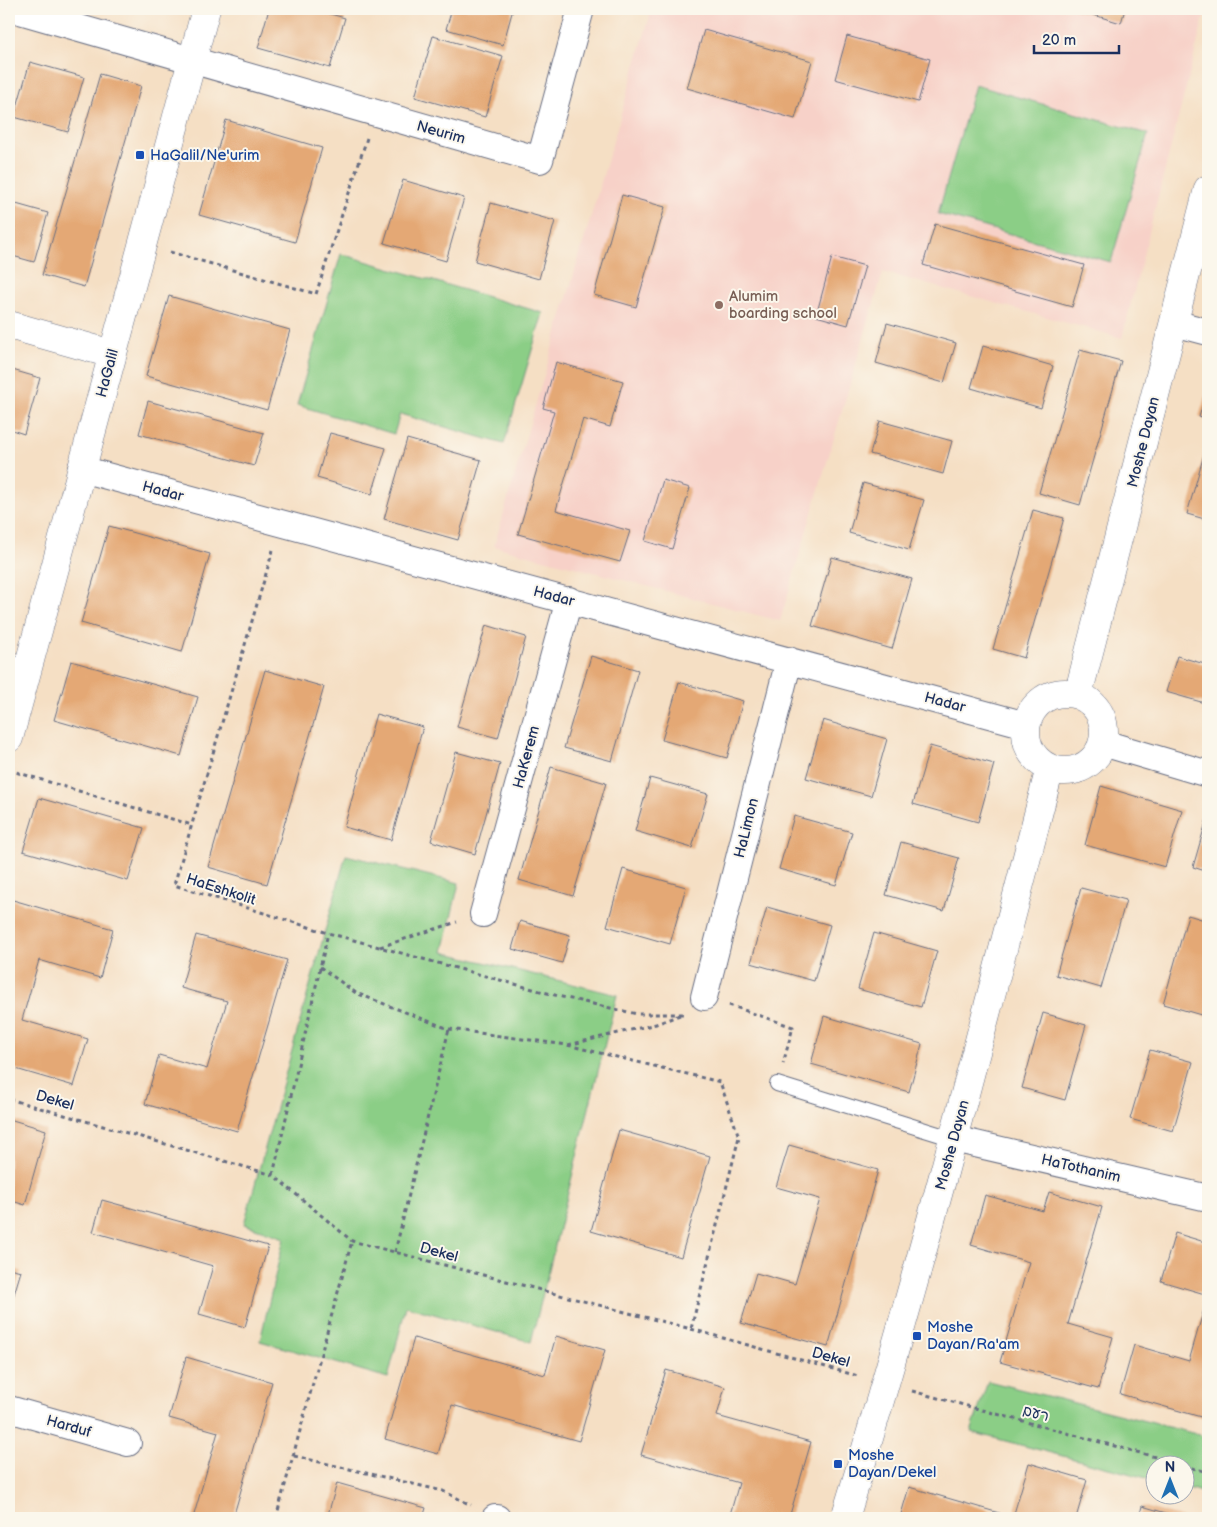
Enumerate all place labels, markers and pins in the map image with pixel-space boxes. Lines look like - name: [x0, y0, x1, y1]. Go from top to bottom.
- place label: HaGalil/Ne'urim: [150, 146, 259, 165]
- marker: HaGalil/Ne'urim: [134, 149, 146, 161]
- place label: Alumim boarding school: [729, 287, 837, 323]
- marker: Alumim boarding school: [713, 299, 725, 311]
- place label: Moshe Dayan/Ra'am: [927, 1318, 1020, 1354]
- marker: Moshe Dayan/Ra'am: [911, 1330, 923, 1342]
- place label: Moshe Dayan/Dekel: [848, 1446, 936, 1482]
- marker: Moshe Dayan/Dekel: [832, 1458, 844, 1470]

